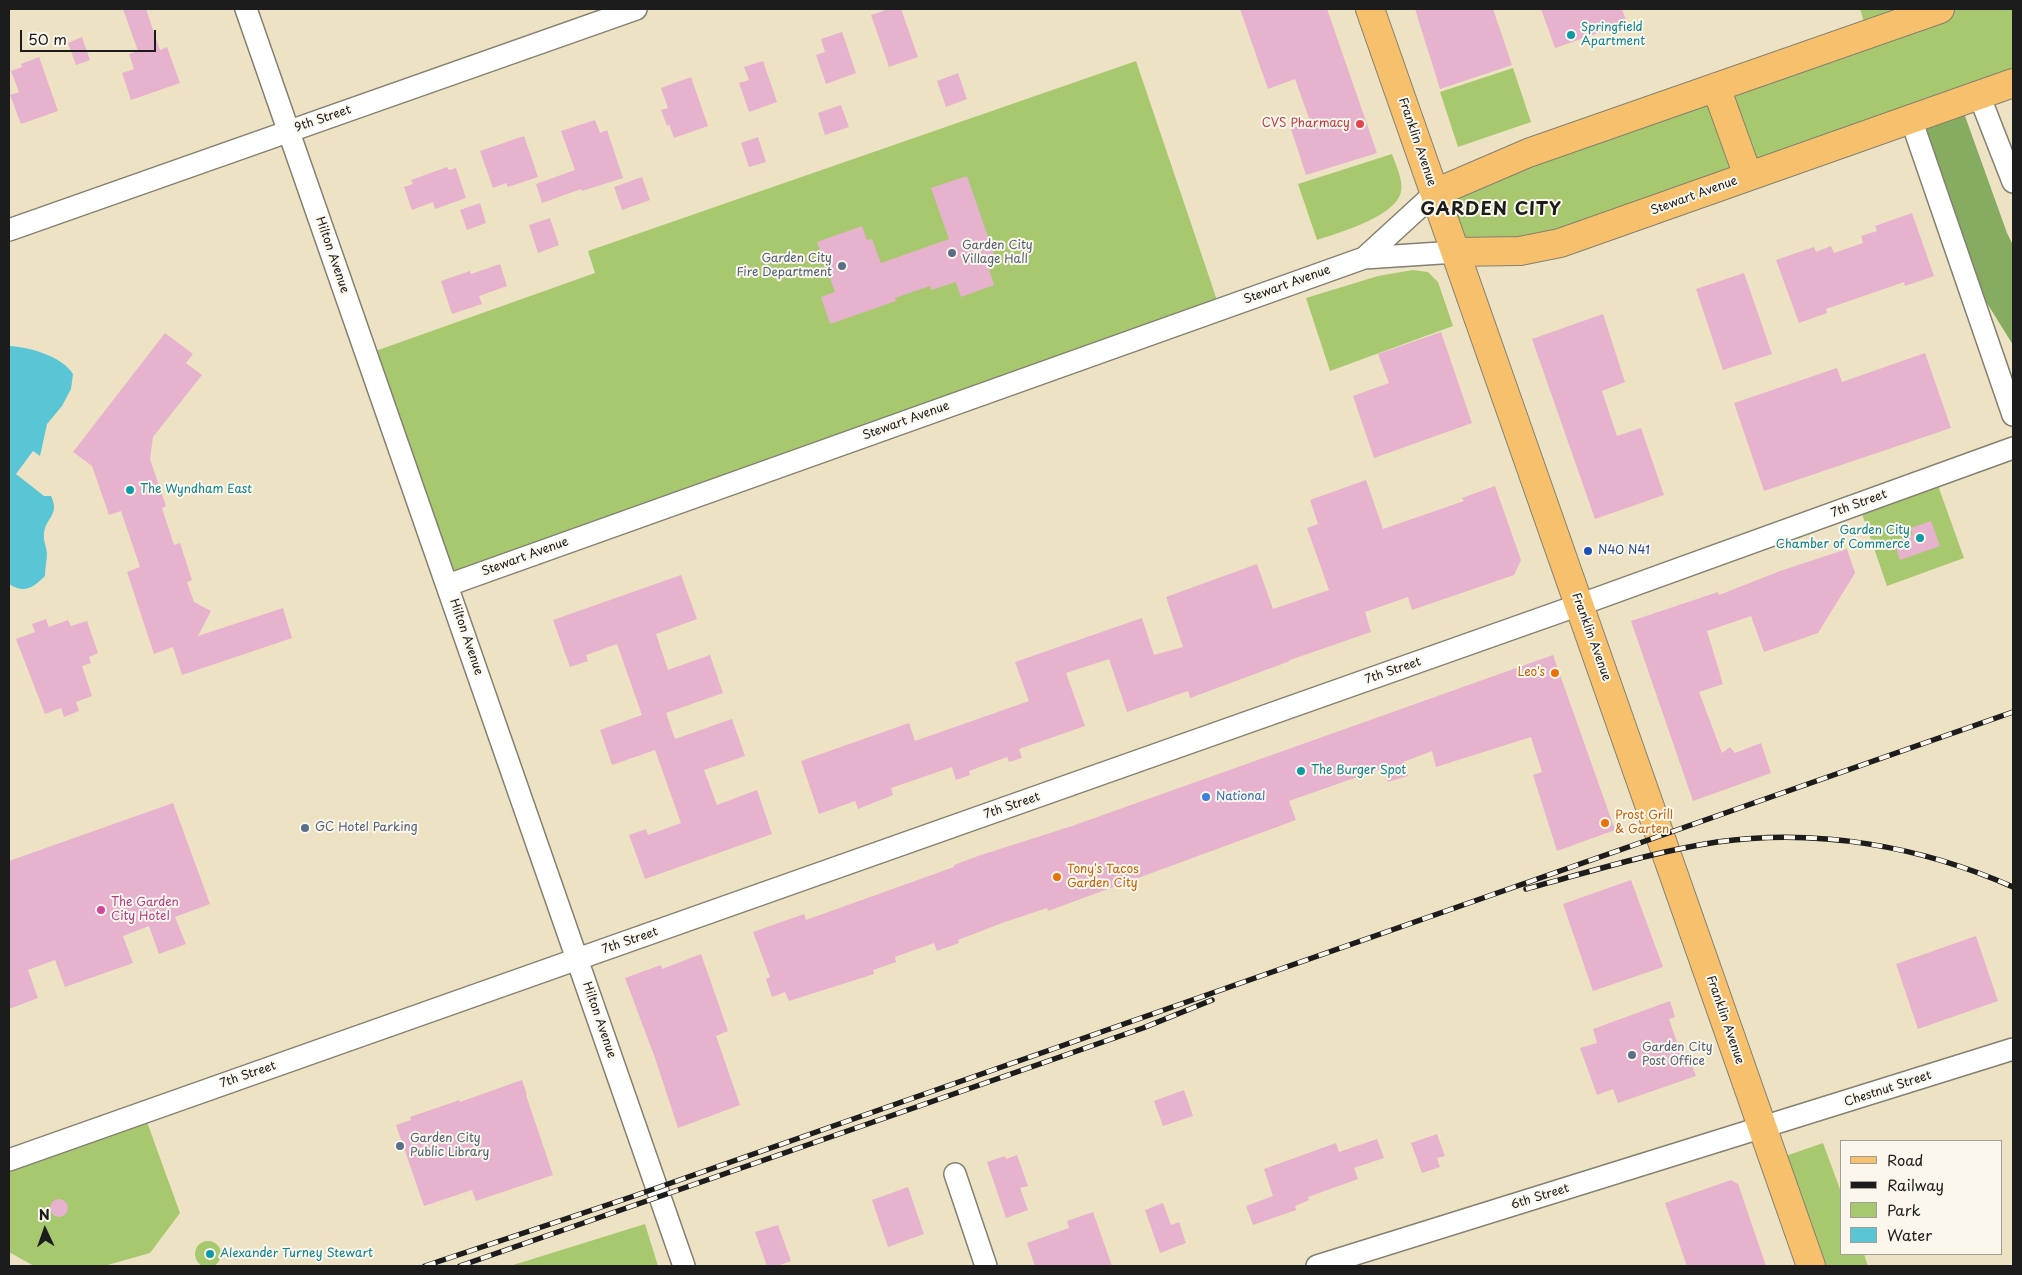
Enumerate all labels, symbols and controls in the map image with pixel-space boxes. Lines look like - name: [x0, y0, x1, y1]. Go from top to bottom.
- scale bar: [22, 20, 159, 52]
- place label: Springfield Apartment: [1581, 21, 1645, 49]
- text: 50 m: [28, 27, 67, 50]
- marker: Springfield Apartment: [1565, 29, 1577, 41]
- street label: Franklin Avenue: [1395, 96, 1439, 188]
- street label: 9th Street: [293, 103, 353, 135]
- place label: CVS Pharmacy: [1262, 117, 1350, 131]
- marker: CVS Pharmacy: [1354, 118, 1366, 130]
- street label: Stewart Avenue: [1649, 174, 1739, 218]
- district label: GARDEN CITY: [1420, 199, 1562, 221]
- street label: Hilton Avenue: [312, 215, 352, 295]
- place label: Garden City Village Hall: [962, 239, 1033, 267]
- marker: Garden City Village Hall: [946, 247, 958, 259]
- place label: Garden City Fire Department: [737, 252, 832, 280]
- marker: Garden City Fire Department: [836, 260, 848, 272]
- street label: Stewart Avenue: [1242, 263, 1332, 307]
- street label: Stewart Avenue: [861, 399, 951, 443]
- place label: The Wyndham East: [140, 483, 252, 497]
- marker: The Wyndham East: [124, 484, 136, 496]
- street label: 7th Street: [1829, 487, 1889, 521]
- place label: Garden City Chamber of Commerce: [1776, 524, 1910, 552]
- marker: Garden City Chamber of Commerce: [1914, 532, 1926, 544]
- street label: Stewart Avenue: [480, 535, 570, 579]
- place label: N40 N41: [1598, 544, 1650, 558]
- marker: N40 N41: [1582, 545, 1594, 557]
- street label: Franklin Avenue: [1568, 591, 1614, 683]
- street label: Hilton Avenue: [446, 597, 486, 677]
- street label: 7th Street: [1363, 655, 1423, 687]
- place label: Leo's: [1518, 666, 1545, 680]
- marker: Leo's: [1549, 667, 1561, 679]
- place label: The Burger Spot: [1311, 764, 1406, 778]
- marker: The Burger Spot: [1295, 765, 1307, 777]
- street label: 7th Street: [982, 790, 1042, 822]
- place label: National: [1216, 790, 1265, 804]
- marker: National: [1200, 791, 1212, 803]
- place label: Prost Grill & Garten: [1615, 809, 1673, 837]
- marker: Prost Grill & Garten: [1599, 817, 1611, 829]
- place label: GC Hotel Parking: [315, 821, 418, 835]
- marker: GC Hotel Parking: [299, 822, 311, 834]
- place label: Tony's Tacos Garden City: [1067, 863, 1139, 891]
- marker: Tony's Tacos Garden City: [1051, 871, 1063, 883]
- place label: The Garden City Hotel: [111, 896, 179, 924]
- marker: The Garden City Hotel: [95, 904, 107, 916]
- street label: 7th Street: [600, 925, 660, 957]
- street label: Franklin Avenue: [1703, 974, 1747, 1066]
- street label: Hilton Avenue: [579, 980, 619, 1060]
- place label: Garden City Post Office: [1642, 1041, 1713, 1069]
- marker: Garden City Post Office: [1626, 1049, 1638, 1061]
- street label: 7th Street: [218, 1059, 278, 1091]
- street label: Chestnut Street: [1843, 1068, 1933, 1110]
- place label: Garden City Public Library: [410, 1132, 489, 1160]
- marker: Garden City Public Library: [394, 1140, 406, 1152]
- legend: [1840, 1140, 2002, 1255]
- text: Road: [1887, 1148, 1923, 1171]
- text: Railway: [1887, 1173, 1944, 1196]
- street label: 6th Street: [1509, 1181, 1571, 1213]
- text: Park: [1887, 1198, 1921, 1221]
- text: N: [38, 1204, 50, 1225]
- north arrow: [20, 1205, 70, 1255]
- text: Water: [1887, 1223, 1932, 1246]
- place label: Alexander Turney Stewart: [220, 1247, 373, 1261]
- marker: Alexander Turney Stewart: [204, 1248, 216, 1260]

